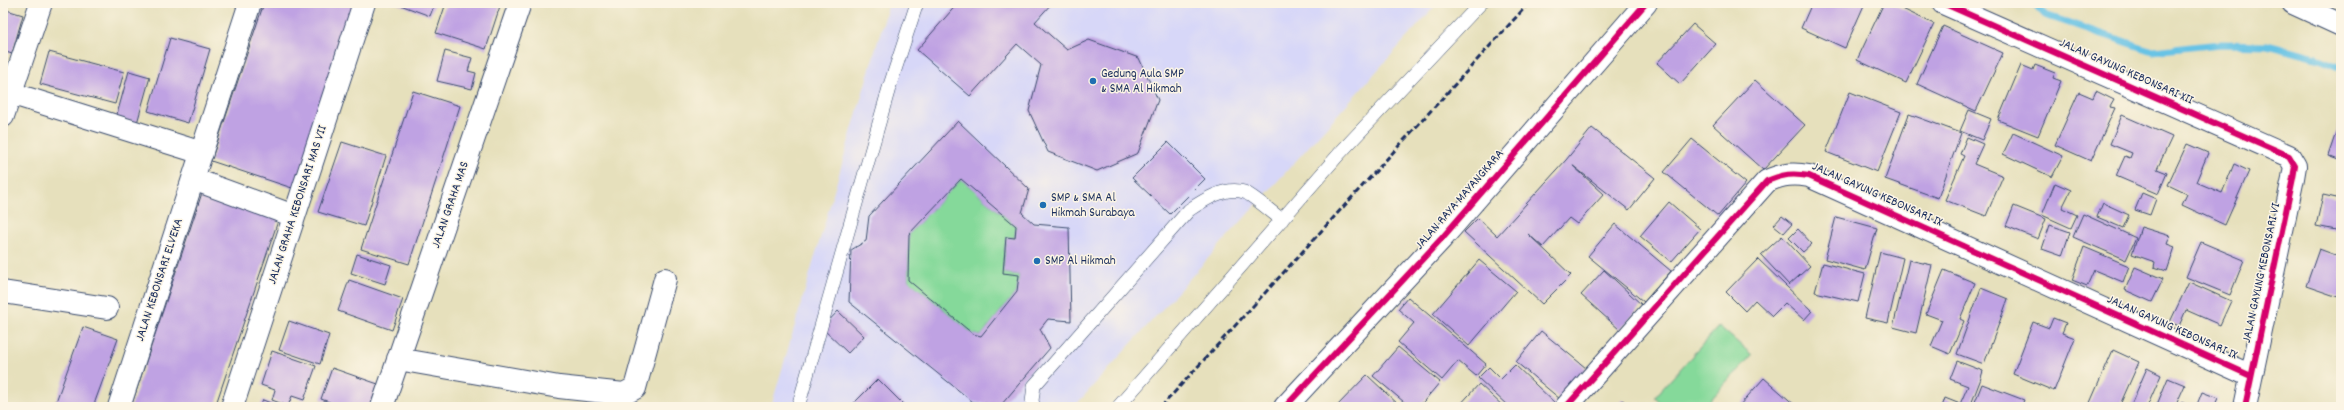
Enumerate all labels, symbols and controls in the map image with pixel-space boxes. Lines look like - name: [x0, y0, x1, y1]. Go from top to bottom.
- street label: JALAN GAYUNG KEBONSARI XII: [2056, 34, 2196, 110]
- place label: Gedung Aula SMP & SMA Al Hikmah: [1101, 65, 1184, 99]
- marker: Gedung Aula SMP & SMA Al Hikmah: [1088, 76, 1098, 86]
- street label: JALAN GRAHA KEBONSARI MAS VII: [263, 123, 333, 287]
- street label: JALAN RAYA MAYANGKARA: [1411, 145, 1509, 255]
- street label: JALAN GAYUNG KEBONSARI IX: [1809, 158, 1946, 233]
- street label: JALAN GRAHA MAS: [427, 159, 475, 251]
- place label: SMP & SMA Al Hikmah Surabaya: [1051, 189, 1136, 223]
- marker: SMP & SMA Al Hikmah Surabaya: [1038, 200, 1048, 210]
- street label: JALAN GAYUNG KEBONSARI VI: [2238, 201, 2286, 345]
- street label: JALAN KEBONSARI ELVEKA: [131, 216, 189, 344]
- place label: SMP Al Hikmah: [1045, 252, 1116, 271]
- marker: SMP Al Hikmah: [1032, 256, 1042, 266]
- street label: JALAN GAYUNG KEBONSARI IX: [2104, 291, 2241, 366]

